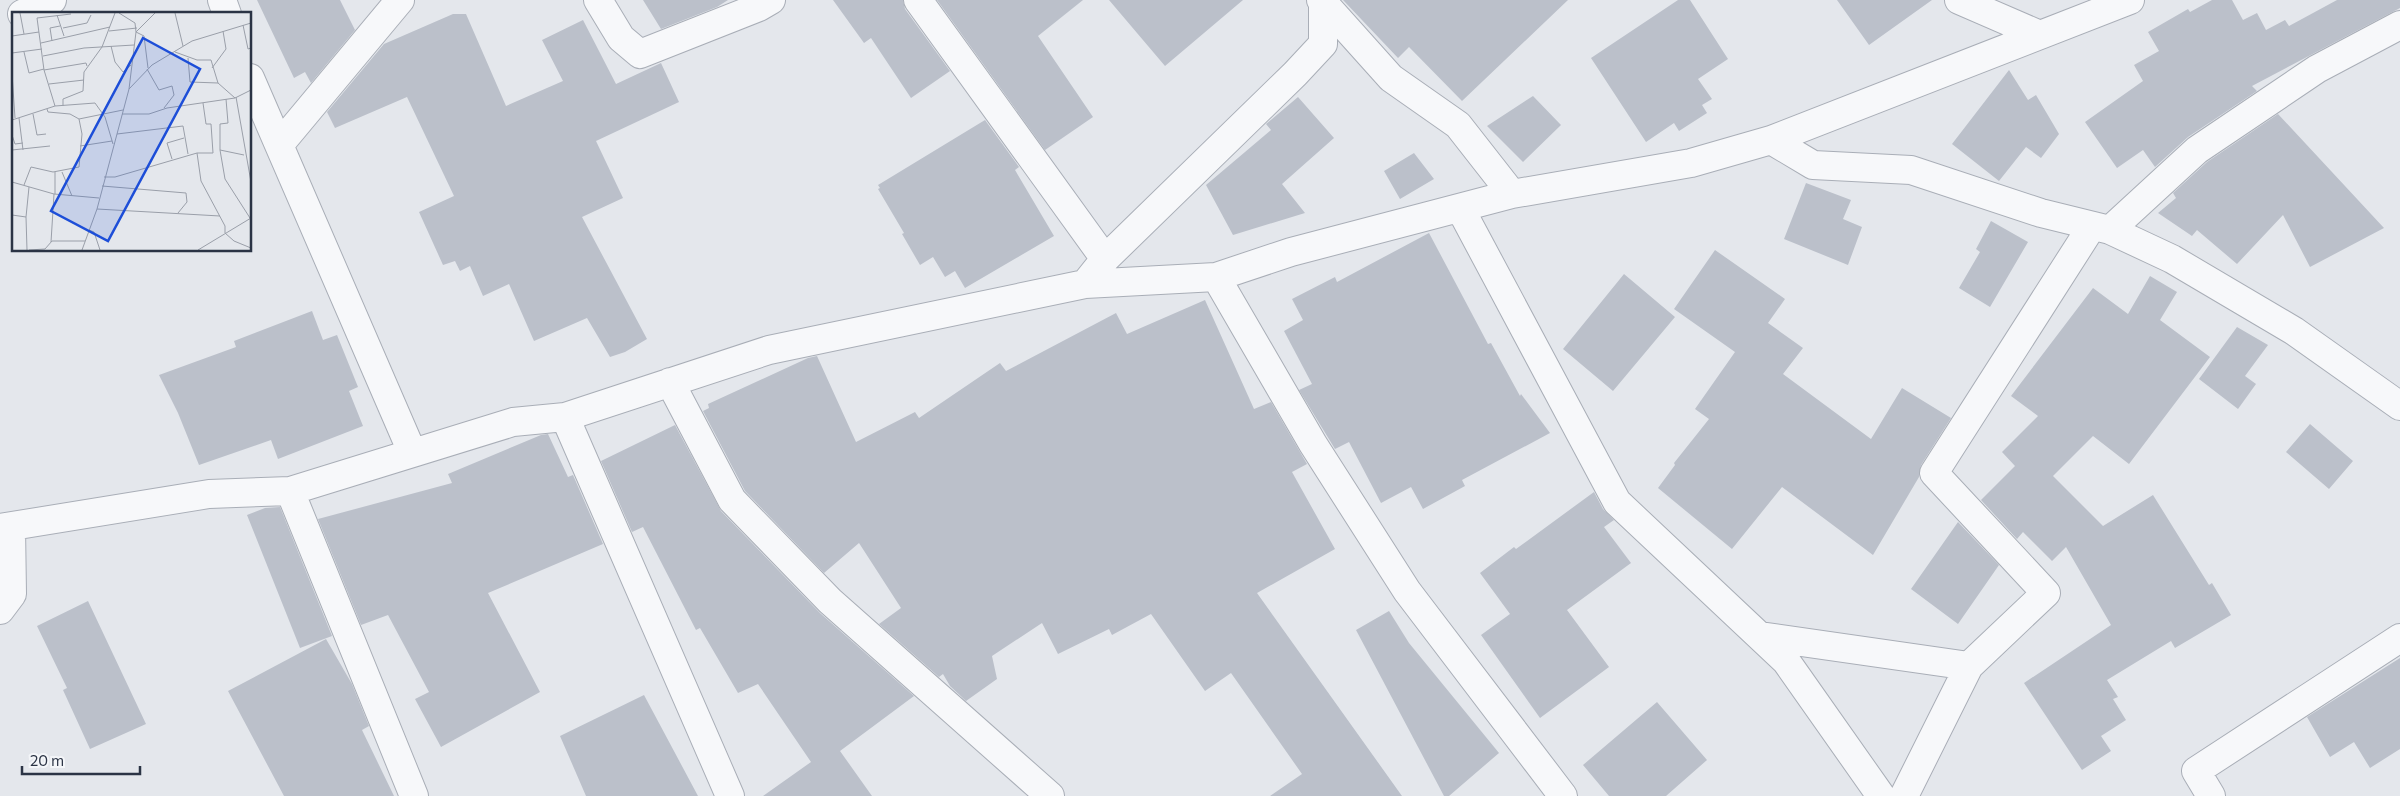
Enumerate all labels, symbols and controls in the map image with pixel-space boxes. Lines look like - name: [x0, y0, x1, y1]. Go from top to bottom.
- inset map: [12, 12, 251, 251]
- scale bar: [22, 744, 140, 776]
- text: 20 m: [30, 751, 64, 769]

